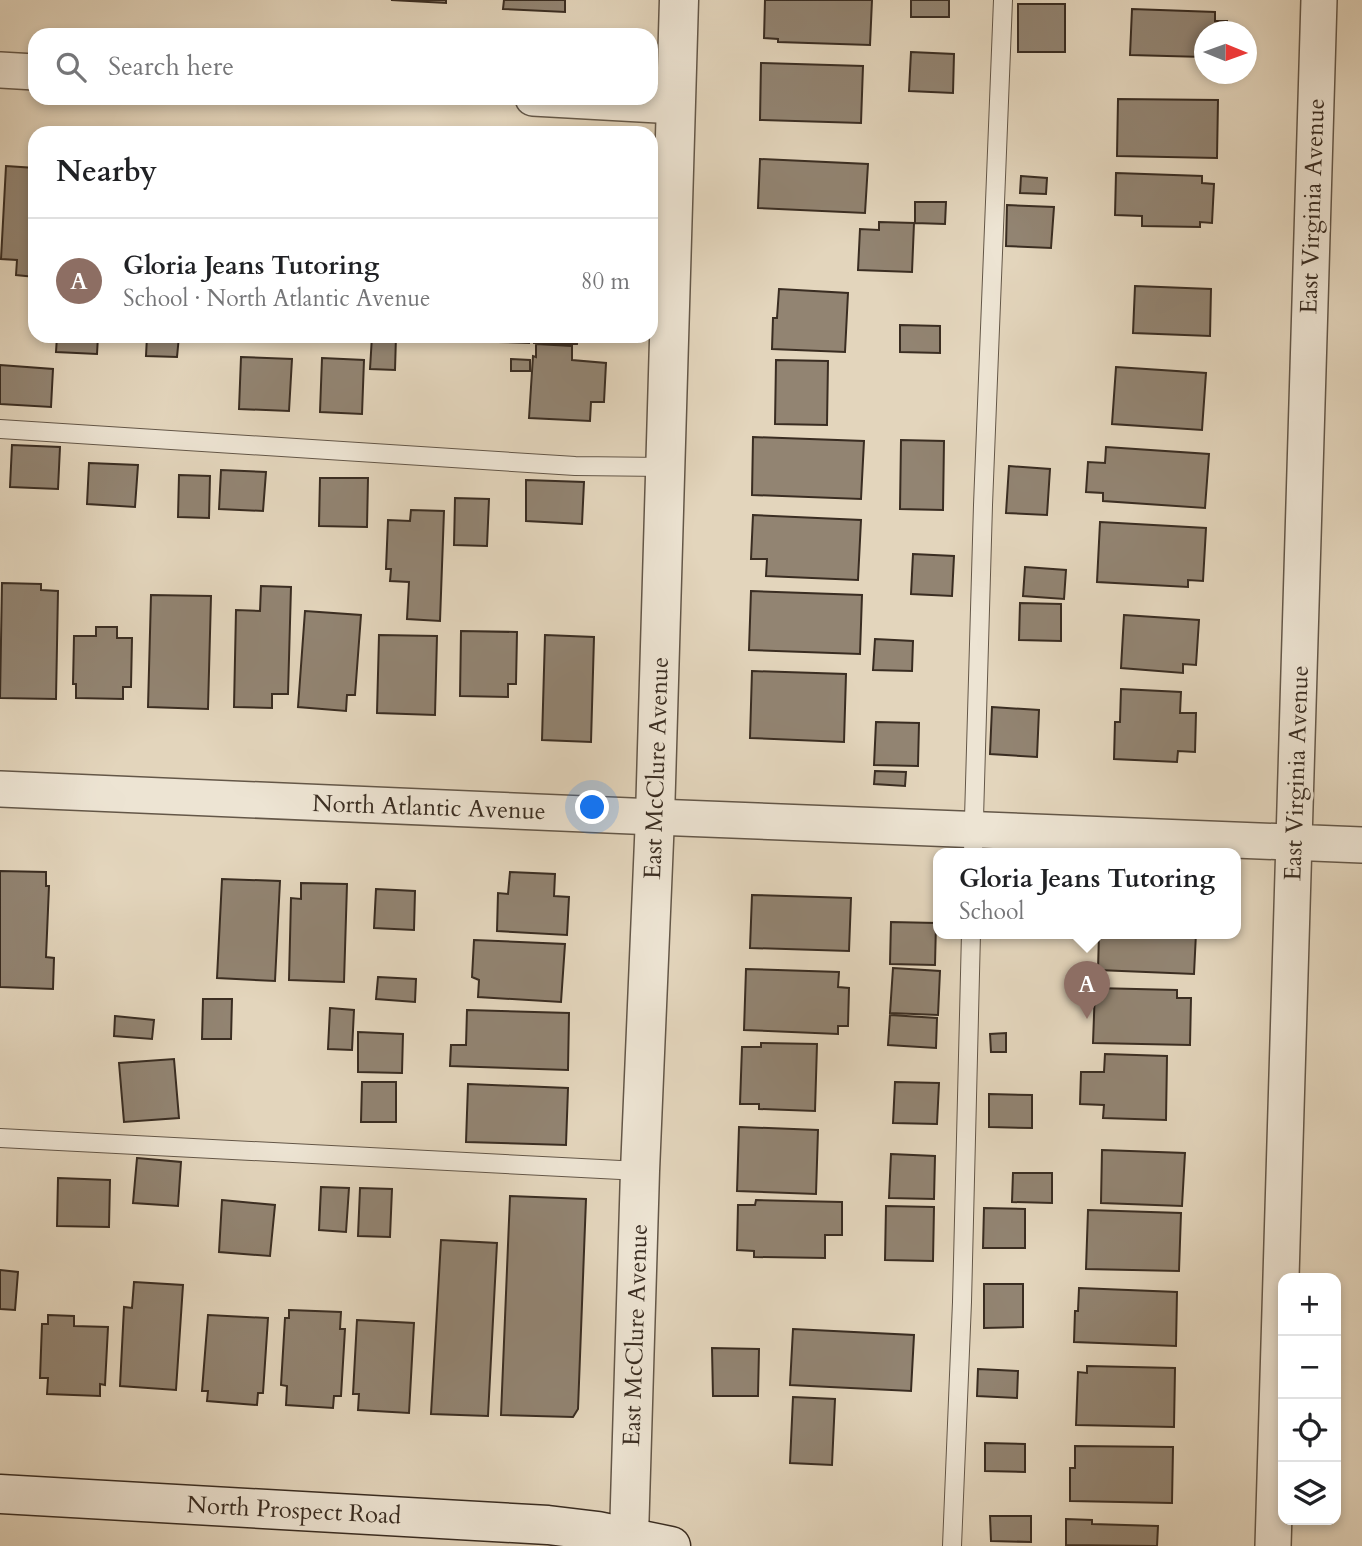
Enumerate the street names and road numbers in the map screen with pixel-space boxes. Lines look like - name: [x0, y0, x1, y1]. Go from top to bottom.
- street label: East Virginia Avenue: [1292, 98, 1333, 314]
- street label: East McClure Avenue: [636, 656, 677, 880]
- street label: East Virginia Avenue: [1276, 665, 1317, 881]
- street label: North Atlantic Avenue: [312, 787, 546, 828]
- street label: East McClure Avenue: [615, 1223, 656, 1447]
- street label: North Prospect Road: [186, 1488, 402, 1533]

